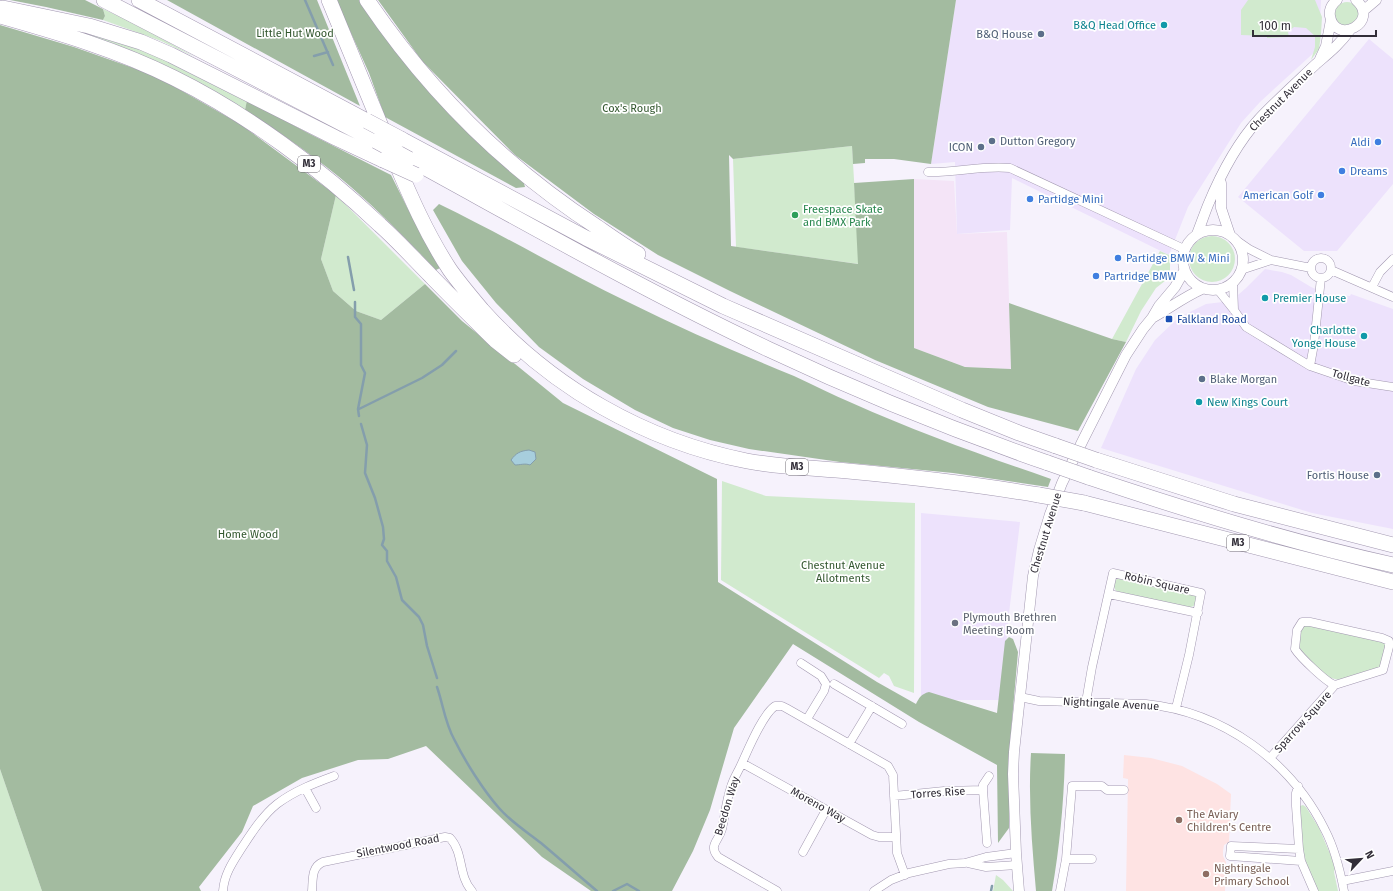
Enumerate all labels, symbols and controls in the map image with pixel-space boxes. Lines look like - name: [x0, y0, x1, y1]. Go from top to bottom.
- scale bar: [1253, 12, 1376, 38]
- place label: B&Q Head Office: [1073, 19, 1156, 32]
- text: 100 m: [1259, 19, 1291, 33]
- marker: B&Q Head Office: [1159, 20, 1169, 30]
- park label: Little Hut Wood: [256, 27, 334, 40]
- place label: B&Q House: [976, 28, 1033, 41]
- marker: B&Q House: [1036, 29, 1046, 39]
- street label: Chestnut Avenue: [1247, 66, 1315, 134]
- park label: Cox's Rough: [602, 102, 662, 115]
- place label: Dutton Gregory: [1000, 135, 1076, 148]
- marker: Dutton Gregory: [987, 136, 997, 146]
- place label: Aldi: [1351, 136, 1370, 149]
- marker: Aldi: [1373, 137, 1383, 147]
- place label: ICON: [949, 141, 973, 154]
- marker: ICON: [976, 142, 986, 152]
- road number: M3: [298, 156, 320, 172]
- place label: Dreams: [1350, 165, 1387, 178]
- marker: Dreams: [1337, 166, 1347, 176]
- place label: American Golf: [1243, 189, 1314, 202]
- marker: American Golf: [1316, 190, 1326, 200]
- place label: Partidge Mini: [1038, 193, 1103, 206]
- marker: Partidge Mini: [1025, 194, 1035, 204]
- place label: Freespace Skate and BMX Park: [803, 203, 883, 229]
- marker: Freespace Skate and BMX Park: [790, 210, 800, 220]
- place label: Partidge BMW & Mini: [1126, 252, 1230, 265]
- marker: Partidge BMW & Mini: [1113, 253, 1123, 263]
- place label: Partridge BMW: [1104, 270, 1177, 283]
- marker: Partridge BMW: [1091, 271, 1101, 281]
- place label: Premier House: [1273, 292, 1346, 305]
- marker: Premier House: [1260, 293, 1270, 303]
- place label: Falkland Road: [1177, 313, 1247, 326]
- marker: Falkland Road: [1164, 314, 1174, 324]
- place label: Charlotte Yonge House: [1292, 324, 1356, 350]
- marker: Charlotte Yonge House: [1359, 331, 1369, 341]
- street label: Tollgate: [1330, 367, 1372, 389]
- place label: Blake Morgan: [1210, 373, 1277, 386]
- marker: Blake Morgan: [1197, 374, 1207, 384]
- place label: New Kings Court: [1207, 396, 1288, 409]
- marker: New Kings Court: [1194, 397, 1204, 407]
- road number: M3: [786, 459, 808, 475]
- place label: Fortis House: [1307, 469, 1369, 482]
- marker: Fortis House: [1372, 470, 1382, 480]
- street label: Chestnut Avenue: [1028, 491, 1064, 575]
- park label: Home Wood: [218, 528, 278, 541]
- road number: M3: [1227, 535, 1249, 551]
- park label: Chestnut Avenue Allotments: [801, 559, 885, 585]
- street label: Robin Square: [1123, 569, 1191, 597]
- place label: Plymouth Brethren Meeting Room: [963, 611, 1057, 637]
- marker: Plymouth Brethren Meeting Room: [950, 618, 960, 628]
- street label: Sparrow Square: [1272, 688, 1334, 756]
- street label: Nightingale Avenue: [1063, 695, 1159, 713]
- street label: Beedon Way: [712, 774, 742, 837]
- street label: Moreno Way: [788, 785, 848, 826]
- street label: Torres Rise: [910, 785, 966, 801]
- place label: The Aviary Children's Centre: [1187, 808, 1271, 834]
- marker: The Aviary Children's Centre: [1174, 815, 1184, 825]
- street label: Silentwood Road: [355, 832, 441, 860]
- north arrow: [1341, 839, 1381, 879]
- text: N: [1362, 849, 1377, 861]
- place label: Nightingale Primary School: [1214, 862, 1289, 888]
- marker: Nightingale Primary School: [1201, 869, 1211, 879]

